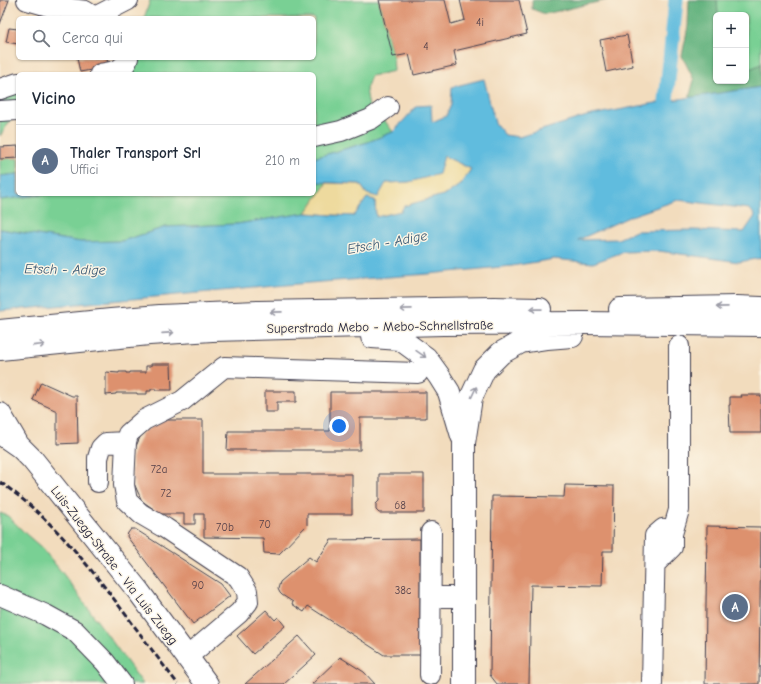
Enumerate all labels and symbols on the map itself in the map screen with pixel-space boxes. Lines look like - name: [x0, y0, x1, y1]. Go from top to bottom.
- house number: 4i: [476, 16, 484, 29]
- house number: 4: [423, 40, 429, 53]
- water label: Etsch - Adige: [346, 227, 429, 258]
- water label: Etsch - Adige: [24, 260, 106, 279]
- one-way arrow: [716, 303, 729, 311]
- one-way arrow: [400, 305, 413, 313]
- one-way arrow: [530, 305, 543, 312]
- one-way arrow: [270, 308, 283, 316]
- street label: Superstrada Mebo - Mebo-Schnellstraße: [267, 317, 494, 336]
- one-way arrow: [161, 329, 174, 336]
- one-way arrow: [32, 341, 45, 349]
- one-way arrow: [415, 350, 426, 358]
- one-way arrow: [471, 386, 478, 398]
- your location: [329, 416, 349, 436]
- house number: 72a: [151, 463, 167, 476]
- street label: Luis-Zuegg-Straße - Via Luis Zuegg: [48, 483, 181, 648]
- house number: 72: [161, 487, 172, 500]
- house number: 68: [394, 499, 406, 512]
- house number: 70: [259, 518, 271, 531]
- house number: 70b: [216, 521, 234, 534]
- house number: 90: [192, 579, 204, 592]
- house number: 38c: [395, 584, 412, 597]
- pin: A: [722, 592, 748, 622]

